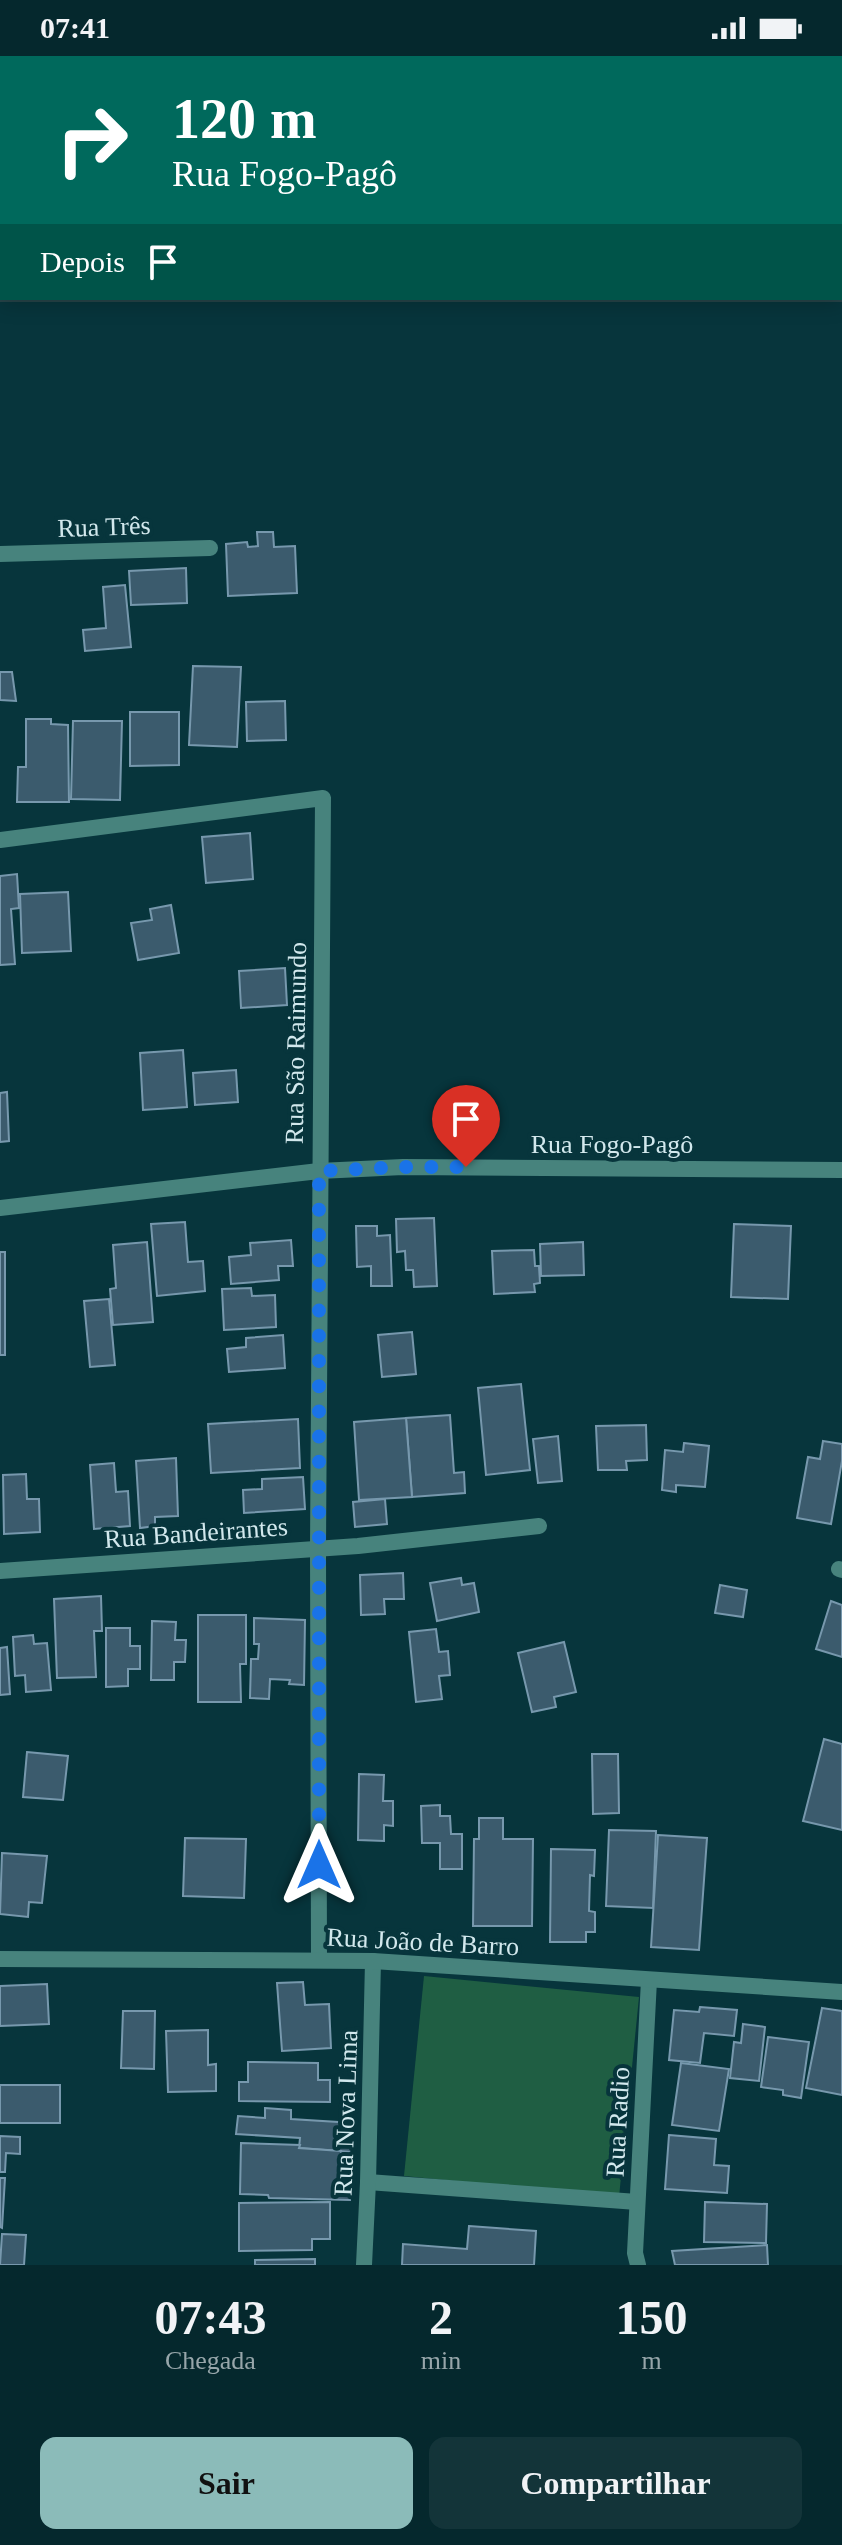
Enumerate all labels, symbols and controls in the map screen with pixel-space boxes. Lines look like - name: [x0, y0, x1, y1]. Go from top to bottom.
- text: 07:41: [40, 11, 110, 44]
- icon: right: [40, 88, 144, 192]
- text: 120 m: [172, 88, 317, 150]
- text: Rua Fogo-Pagô: [172, 154, 397, 194]
- icon: arrive: [141, 240, 185, 284]
- text: Depois: [40, 245, 125, 278]
- street label: Rua Três: [57, 511, 151, 543]
- street label: Rua São Raimundo: [280, 942, 312, 1144]
- pin: [432, 1085, 500, 1167]
- icon: arrive: [444, 1097, 488, 1141]
- street label: Rua Fogo-Pagô: [531, 1130, 693, 1159]
- street label: Rua Bandeirantes: [103, 1512, 289, 1554]
- position arrow: [277, 1823, 361, 1907]
- street label: Rua João de Barro: [326, 1922, 520, 1962]
- street label: Rua Nova Lima: [329, 2029, 363, 2196]
- street label: Rua Radio: [601, 2066, 635, 2178]
- text: 07:43: [154, 2291, 266, 2344]
- text: 2: [429, 2291, 453, 2344]
- text: 150: [616, 2291, 688, 2344]
- text: Chegada: [165, 2346, 256, 2375]
- text: min: [421, 2346, 461, 2375]
- text: m: [641, 2346, 662, 2375]
- button: Sair: [40, 2437, 413, 2529]
- button: Compartilhar: [429, 2437, 802, 2529]

